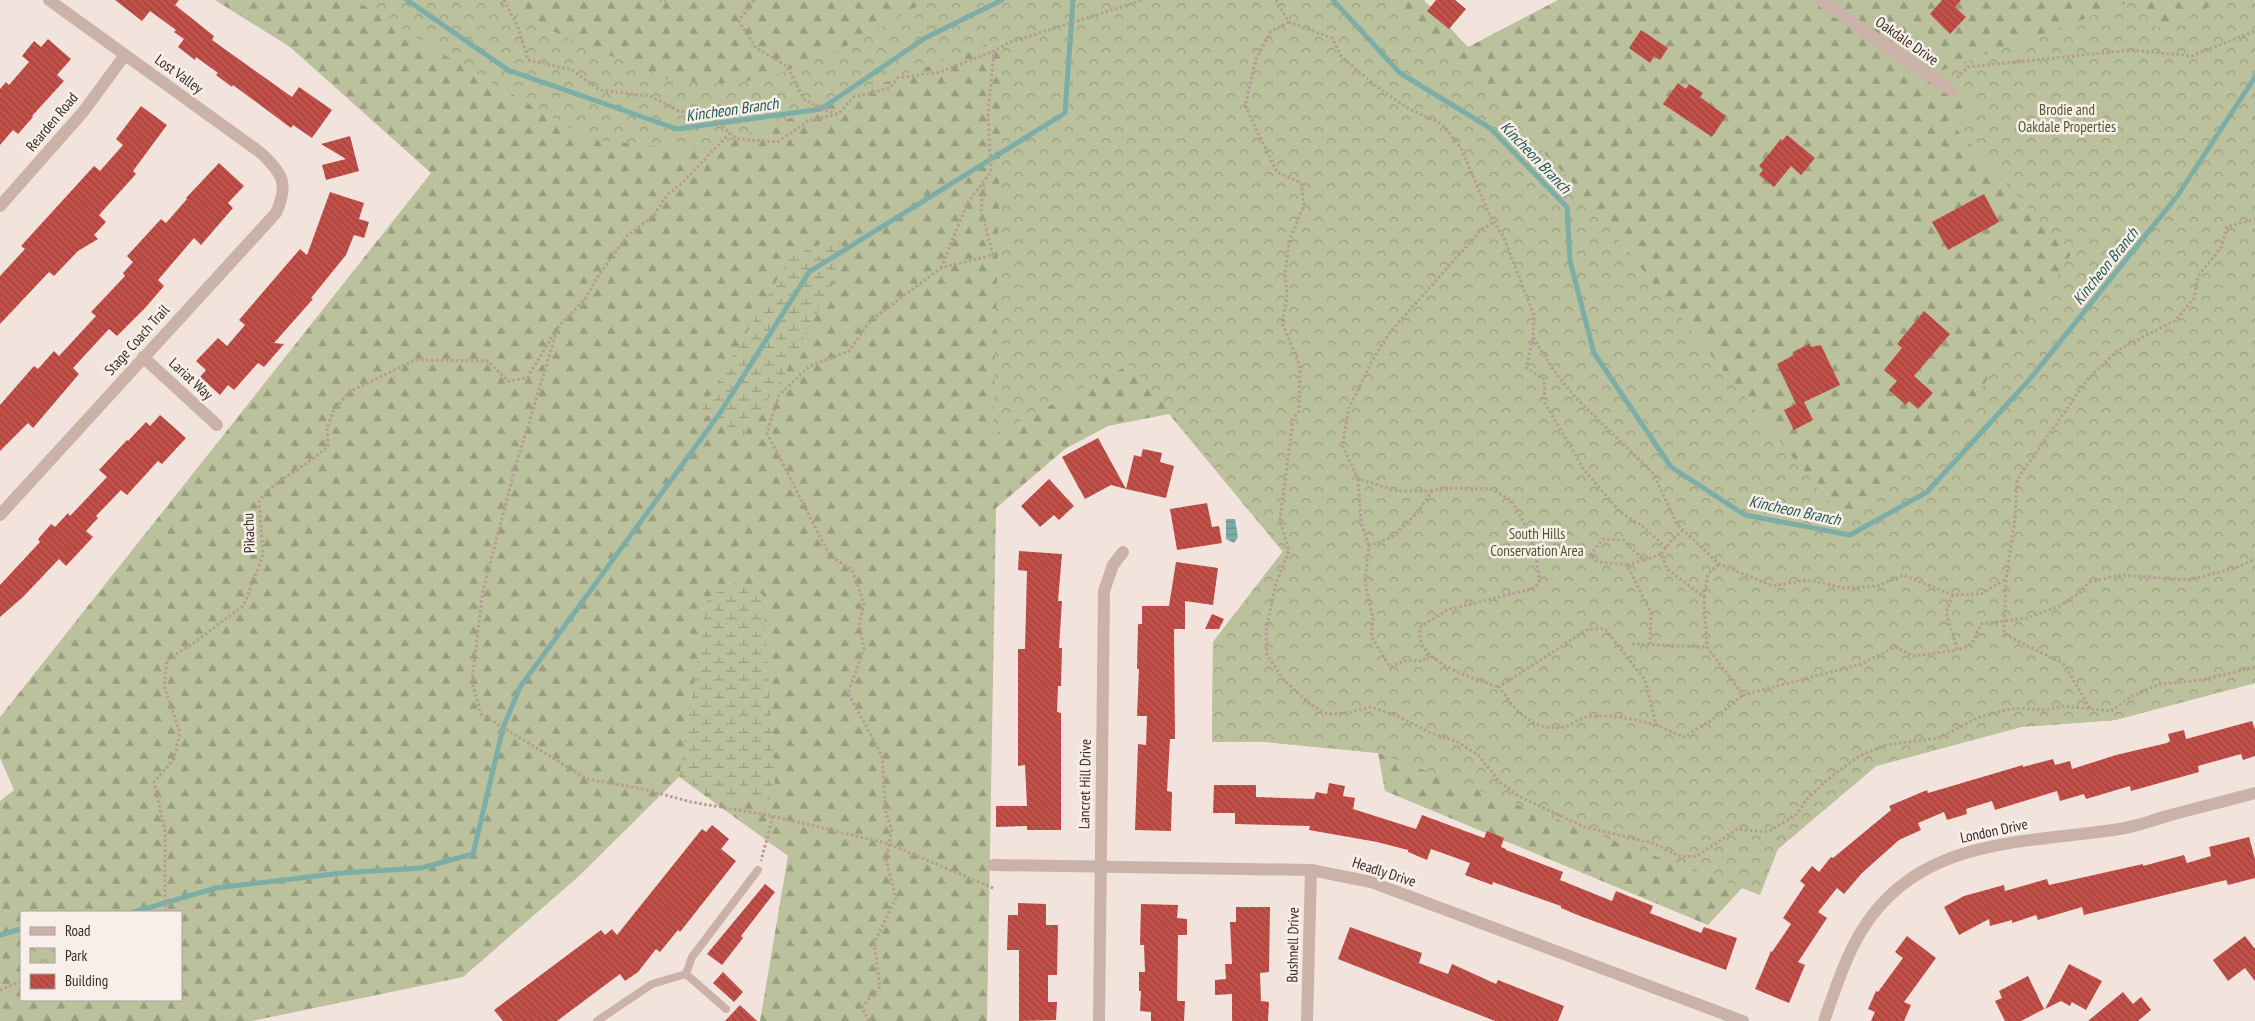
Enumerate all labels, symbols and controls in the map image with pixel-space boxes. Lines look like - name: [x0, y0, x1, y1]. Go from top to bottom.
- street label: Oakdale Drive: [1872, 12, 1943, 69]
- street label: Lost Valley: [151, 50, 207, 98]
- street label: Rearden Road: [22, 88, 82, 155]
- water label: Kincheon Branch: [685, 92, 780, 125]
- park label: Brodie and Oakdale Properties: [2018, 100, 2116, 136]
- water label: Kincheon Branch: [1496, 117, 1576, 198]
- water label: Kincheon Branch: [2068, 223, 2143, 308]
- street label: Stage Coach Trail: [100, 300, 174, 379]
- street label: Lariat Way: [165, 353, 218, 404]
- water label: Kincheon Branch: [1747, 491, 1844, 530]
- street label: Pikachu: [238, 513, 259, 553]
- park label: South Hills Conservation Area: [1490, 524, 1584, 560]
- street label: Lancret Hill Drive: [1074, 739, 1095, 829]
- street label: London Drive: [1958, 814, 2029, 847]
- street label: Headly Drive: [1350, 852, 1418, 891]
- street label: Bushnell Drive: [1282, 907, 1303, 983]
- legend: [20, 911, 182, 1001]
- text: Road: [65, 921, 91, 940]
- text: Park: [65, 946, 87, 965]
- text: Building: [65, 971, 108, 990]

